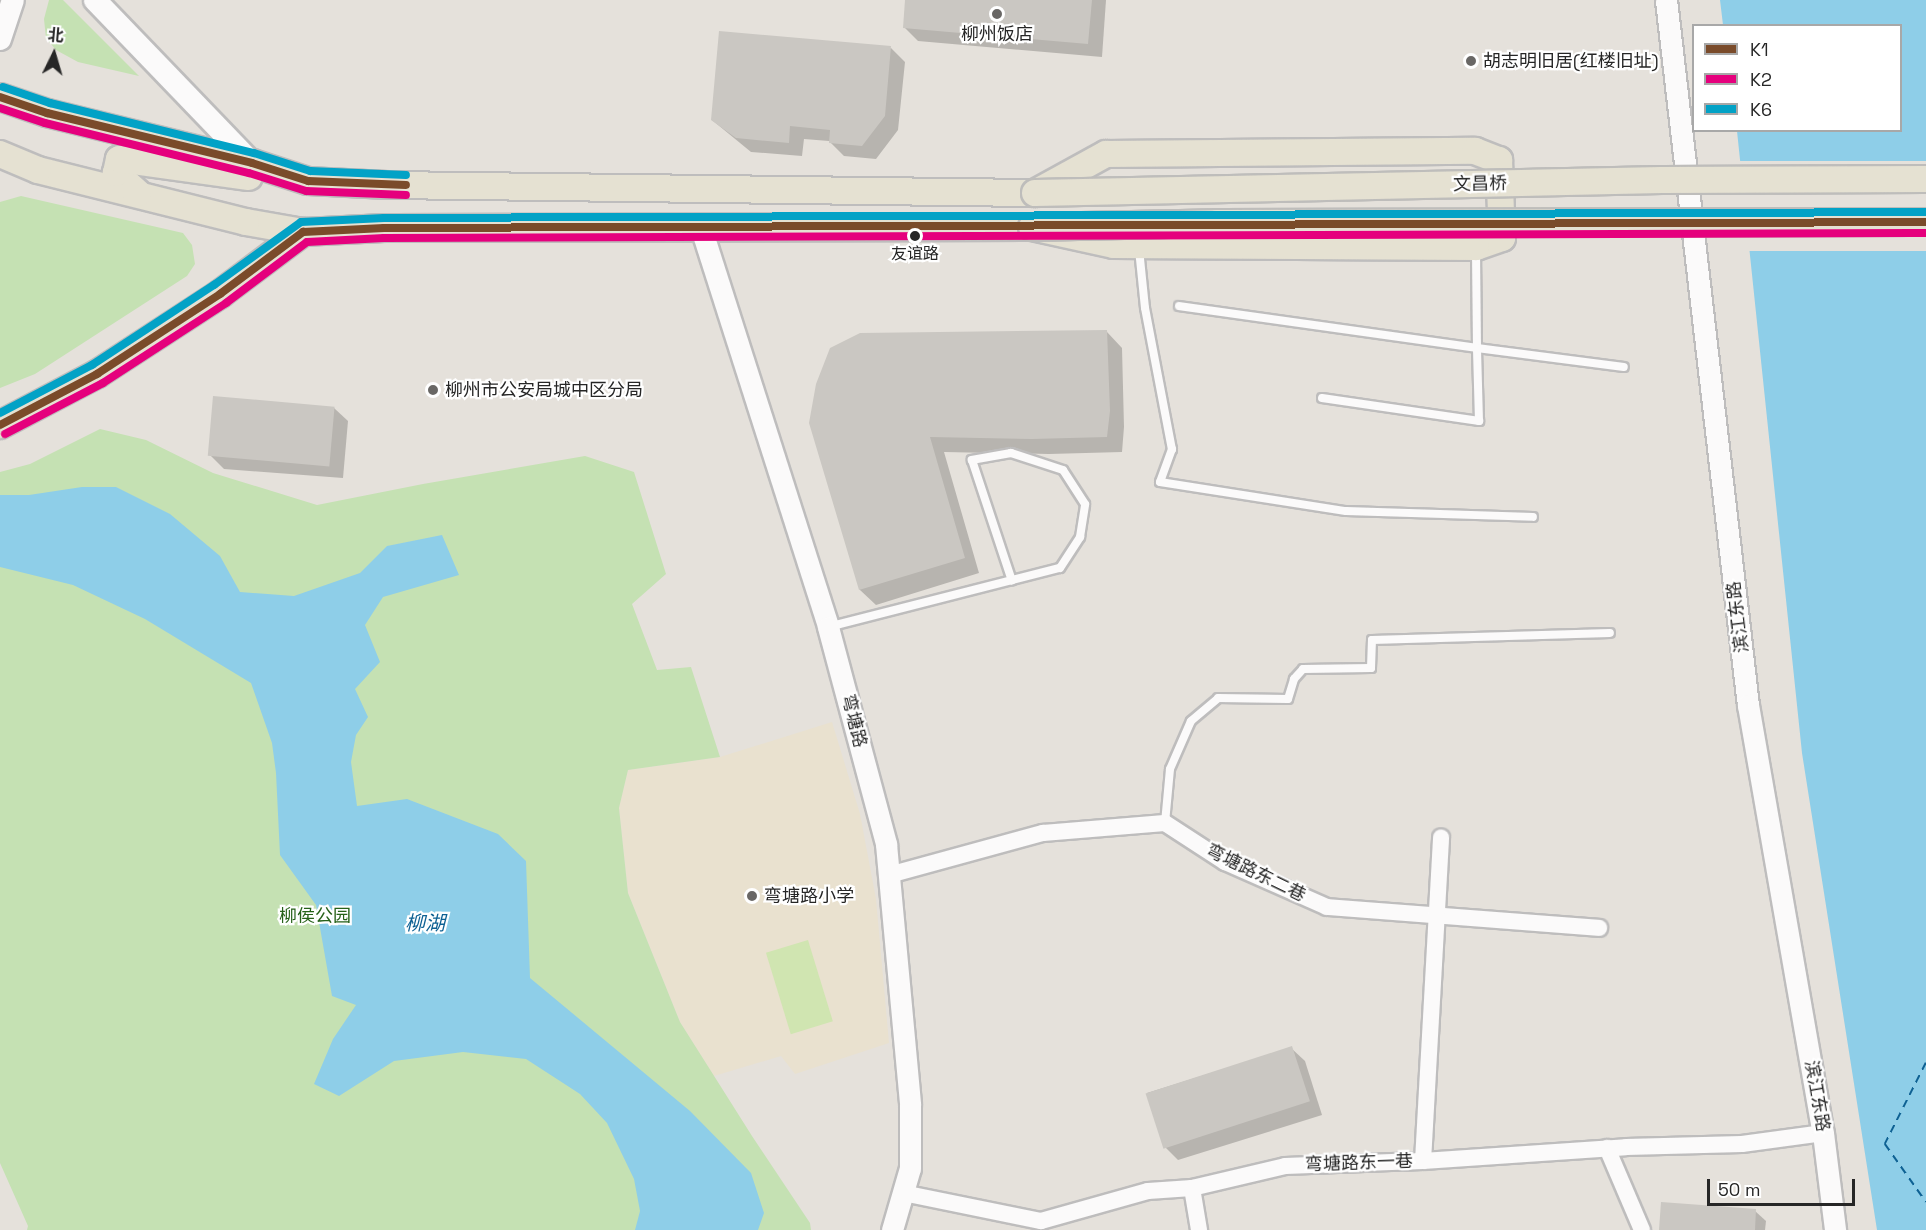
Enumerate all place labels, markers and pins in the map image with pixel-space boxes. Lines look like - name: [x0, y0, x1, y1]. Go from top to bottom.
- marker: 柳州饭店: [990, 7, 1004, 21]
- place label: 柳州饭店: [961, 23, 1033, 45]
- place label: 胡志明旧居(红楼旧址): [1483, 50, 1659, 72]
- marker: 胡志明旧居(红楼旧址): [1464, 54, 1478, 68]
- marker: 友谊路: [909, 230, 921, 242]
- place label: 友谊路: [891, 244, 939, 264]
- place label: 柳州市公安局城中区分局: [445, 379, 643, 401]
- marker: 柳州市公安局城中区分局: [426, 383, 440, 397]
- place label: 弯塘路小学: [764, 885, 854, 907]
- marker: 弯塘路小学: [745, 889, 759, 903]

